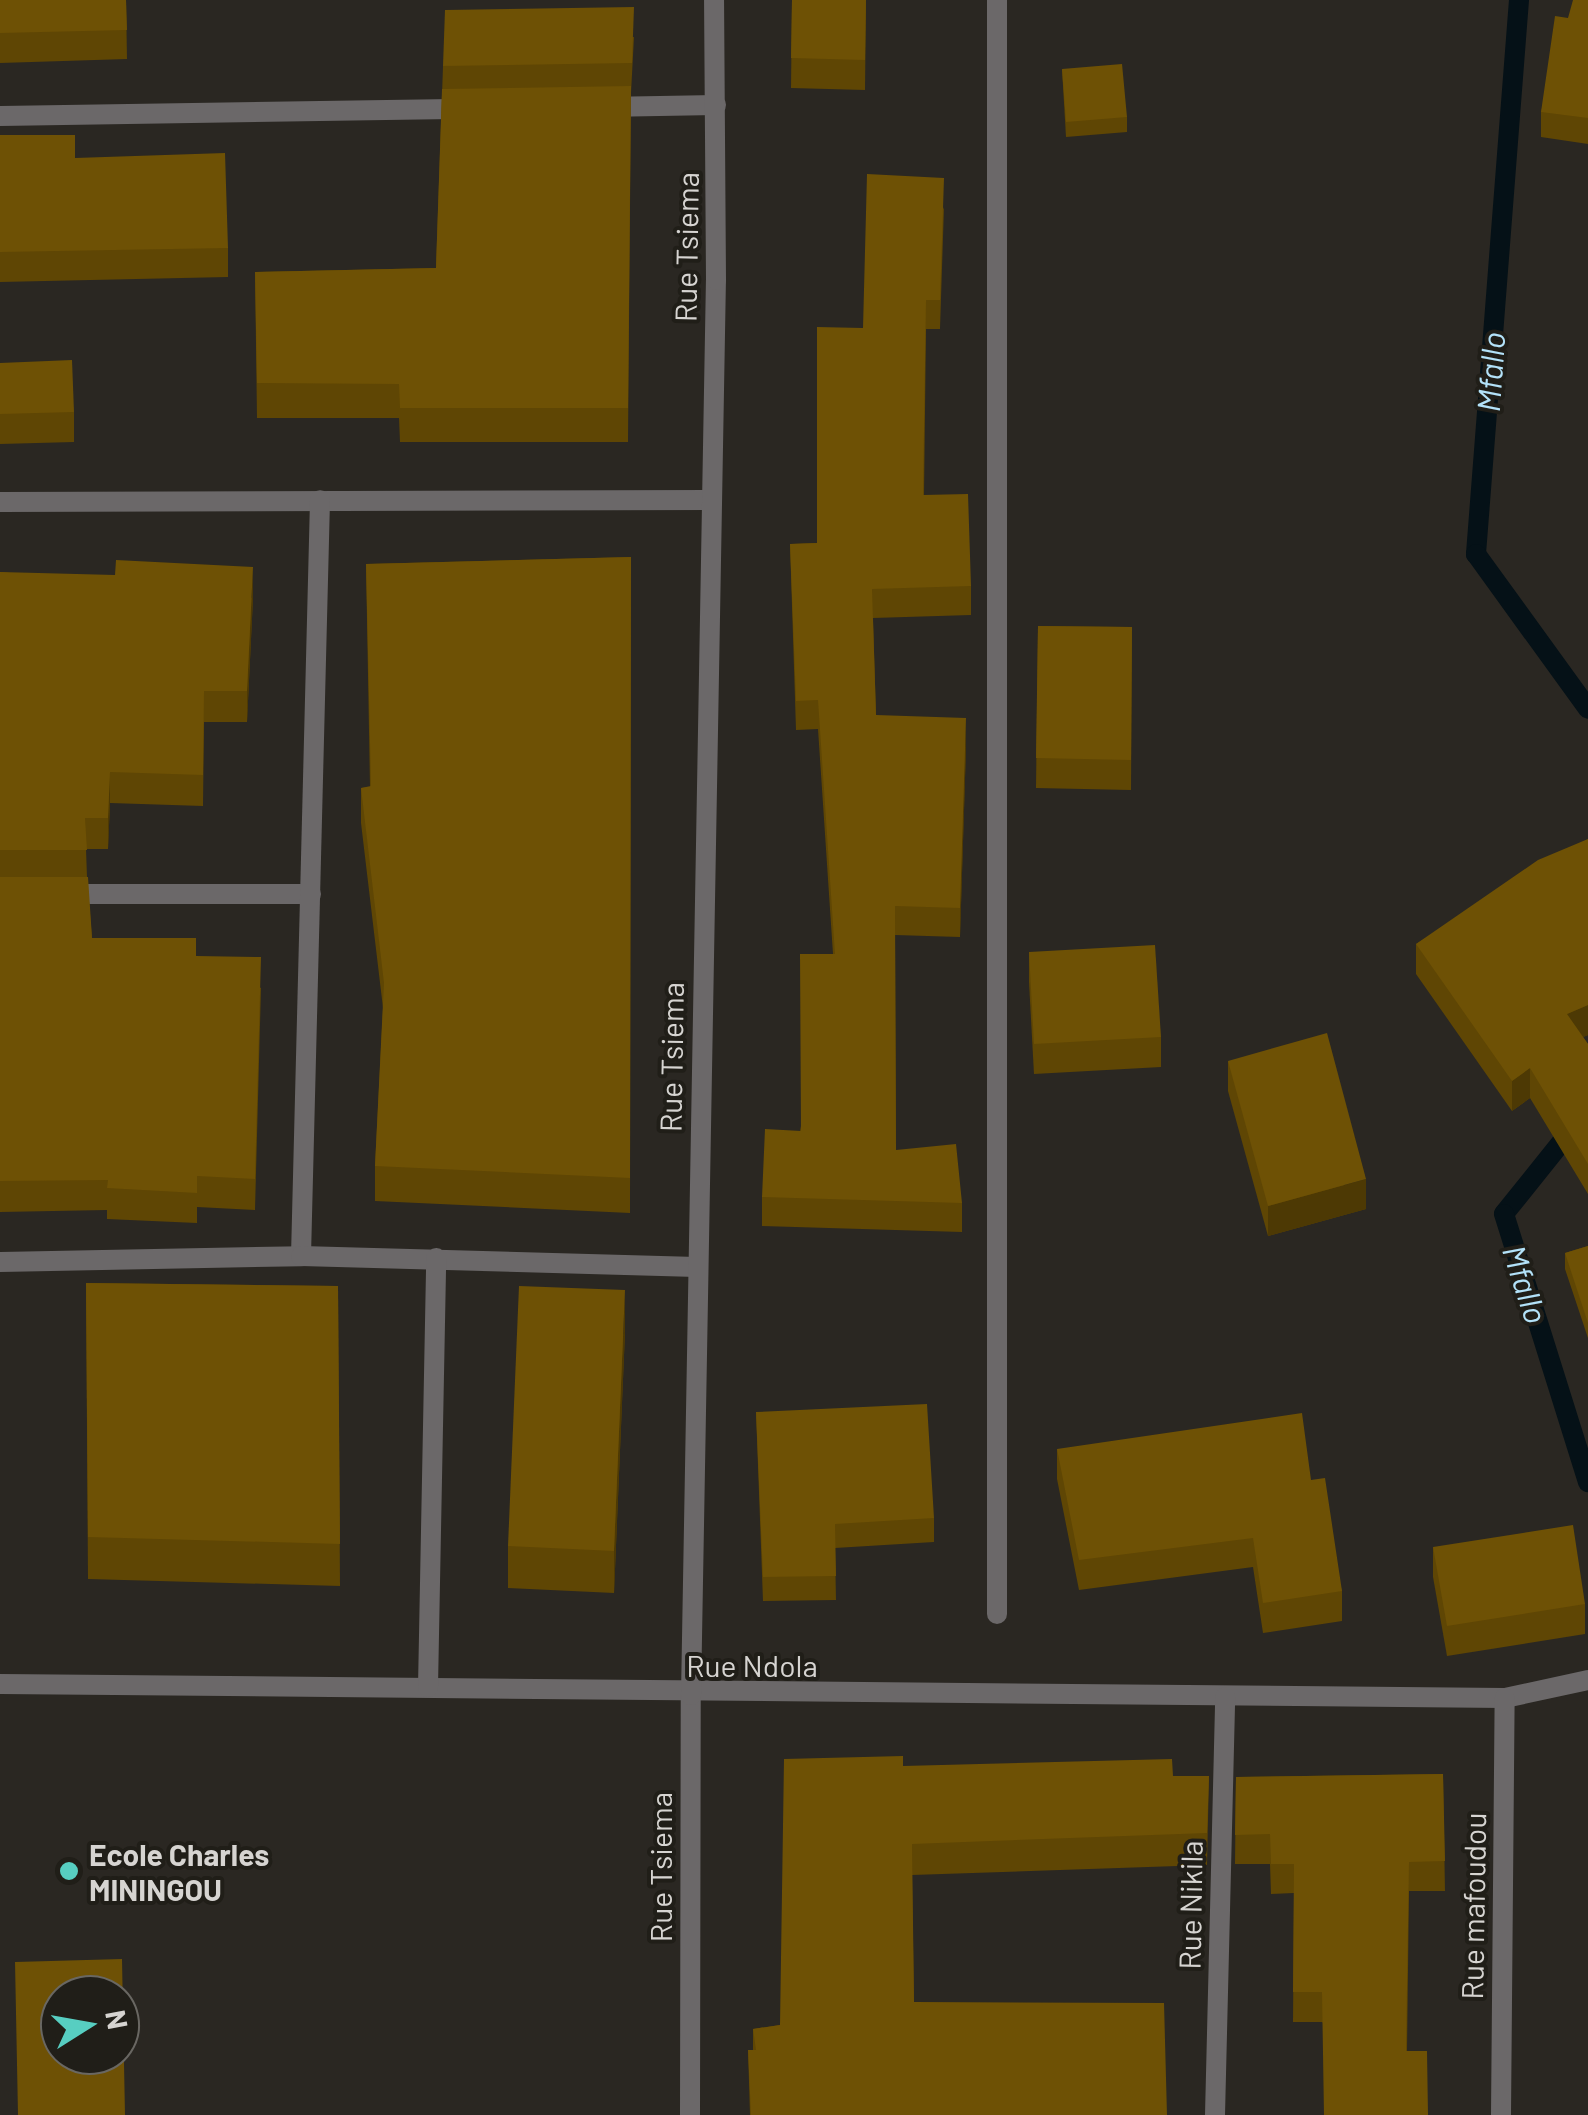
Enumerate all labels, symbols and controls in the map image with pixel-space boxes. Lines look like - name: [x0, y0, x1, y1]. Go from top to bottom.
- street label: Rue Tsiema: [667, 172, 705, 322]
- water label: Mfallo: [1468, 331, 1512, 413]
- street label: Rue Tsiema: [652, 982, 690, 1132]
- water label: Mfallo: [1495, 1240, 1557, 1328]
- street label: Rue Ndola: [686, 1647, 818, 1683]
- street label: Rue Tsiema: [642, 1792, 678, 1942]
- street label: Rue mafoudou: [1453, 1812, 1493, 2000]
- place label: Ecole Charles MININGOU: [89, 1836, 269, 1906]
- street label: Rue Nikila: [1171, 1840, 1209, 1970]
- marker: Ecole Charles MININGOU: [58, 1860, 80, 1882]
- north arrow: [40, 1975, 140, 2075]
- text: N: [99, 2007, 136, 2032]

